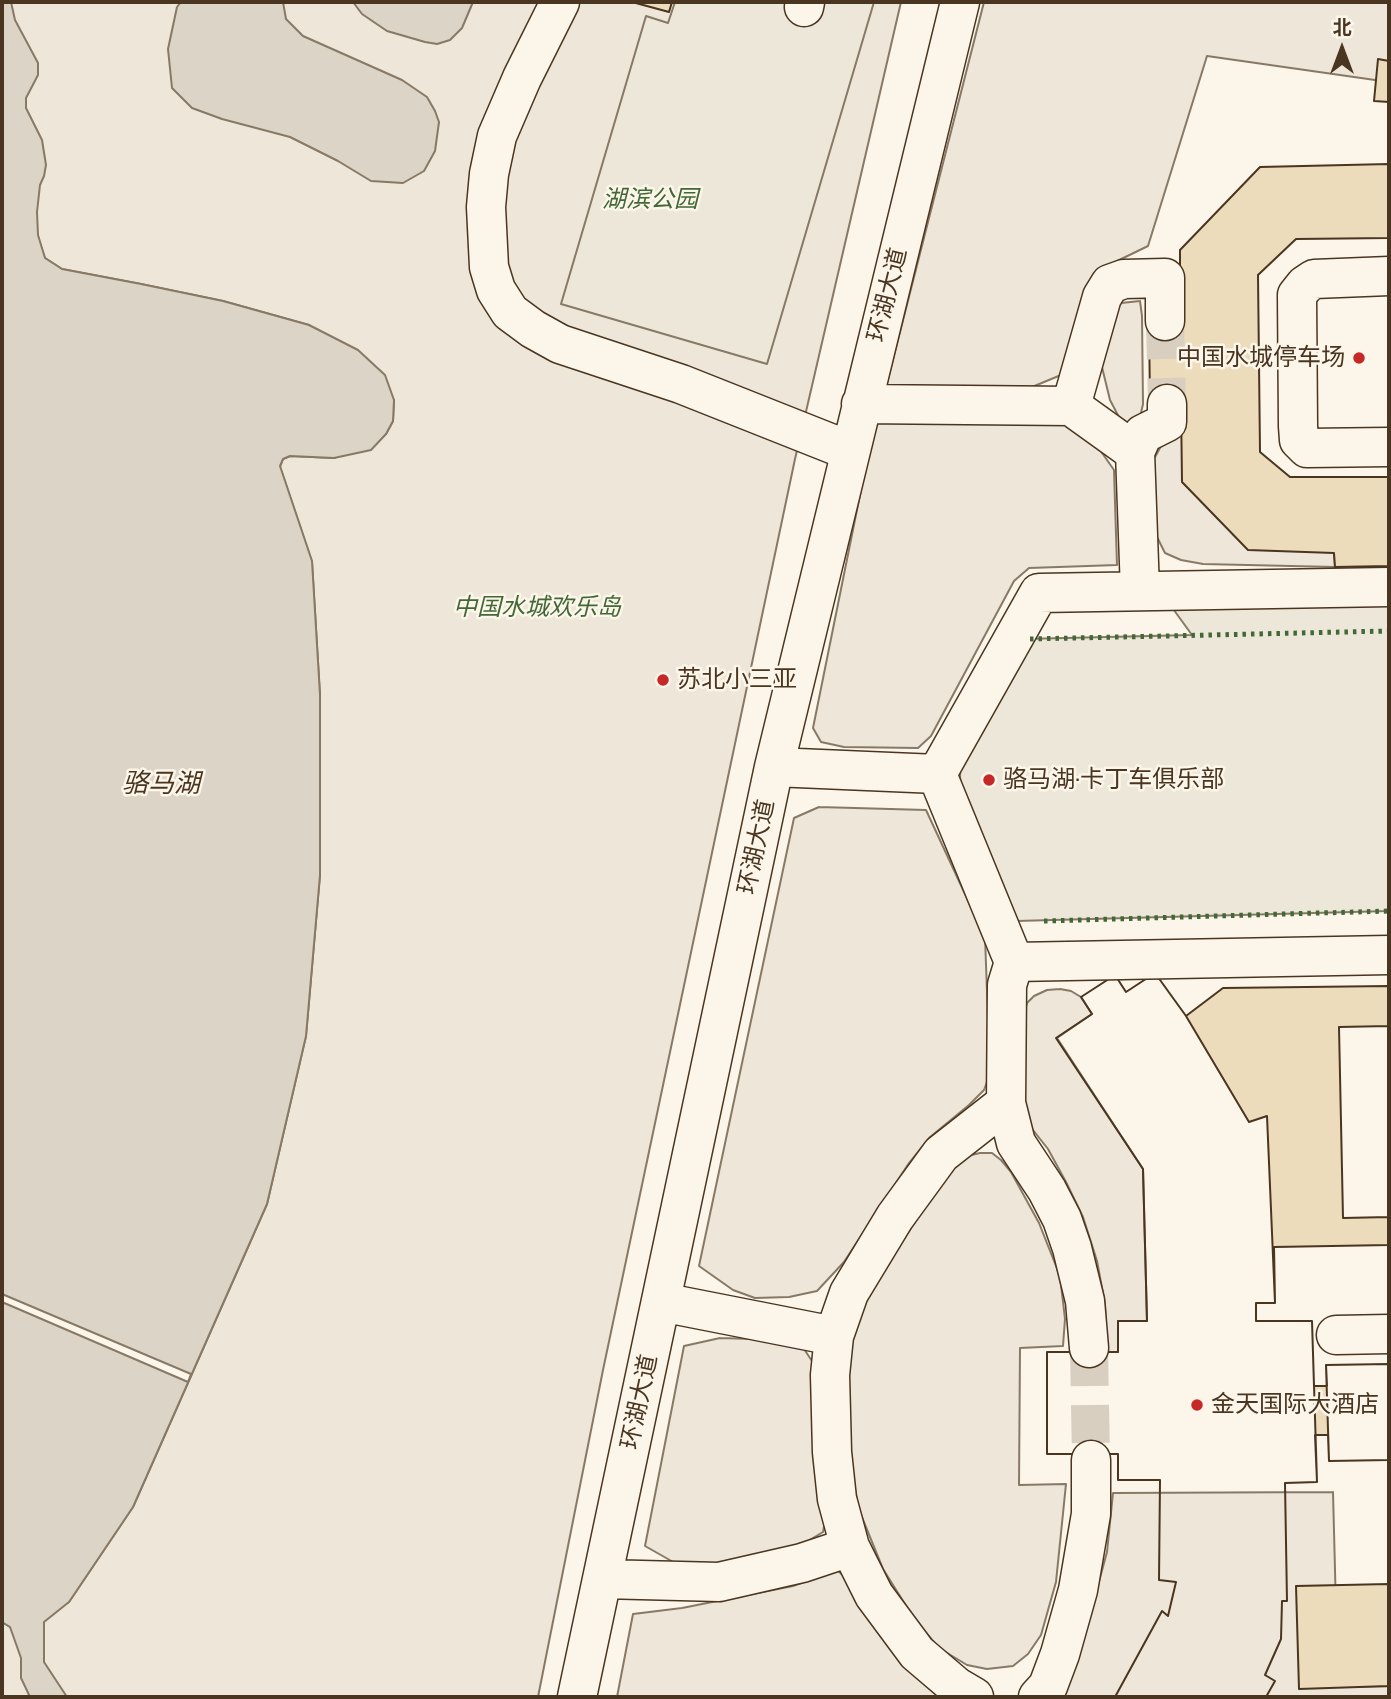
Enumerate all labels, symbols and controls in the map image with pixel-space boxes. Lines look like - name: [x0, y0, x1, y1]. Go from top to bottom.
- north arrow: [1307, 14, 1377, 84]
- text: 北: [1332, 16, 1352, 39]
- park label: 湖滨公园: [602, 186, 698, 214]
- street label: 环湖大道: [862, 245, 914, 345]
- place label: 中国水城停车场: [1177, 344, 1345, 372]
- marker: 中国水城停车场: [1351, 350, 1367, 366]
- park label: 中国水城欢乐岛: [453, 594, 621, 622]
- place label: 苏北小三亚: [677, 666, 797, 694]
- marker: 苏北小三亚: [655, 672, 671, 688]
- place label: 骆马湖·卡丁车俱乐部: [1003, 766, 1224, 794]
- water label: 骆马湖: [122, 769, 200, 801]
- marker: 骆马湖·卡丁车俱乐部: [981, 772, 997, 788]
- street label: 环湖大道: [733, 797, 781, 897]
- street label: 环湖大道: [616, 1352, 664, 1452]
- place label: 金天国际大酒店: [1211, 1391, 1379, 1419]
- marker: 金天国际大酒店: [1189, 1397, 1205, 1413]

